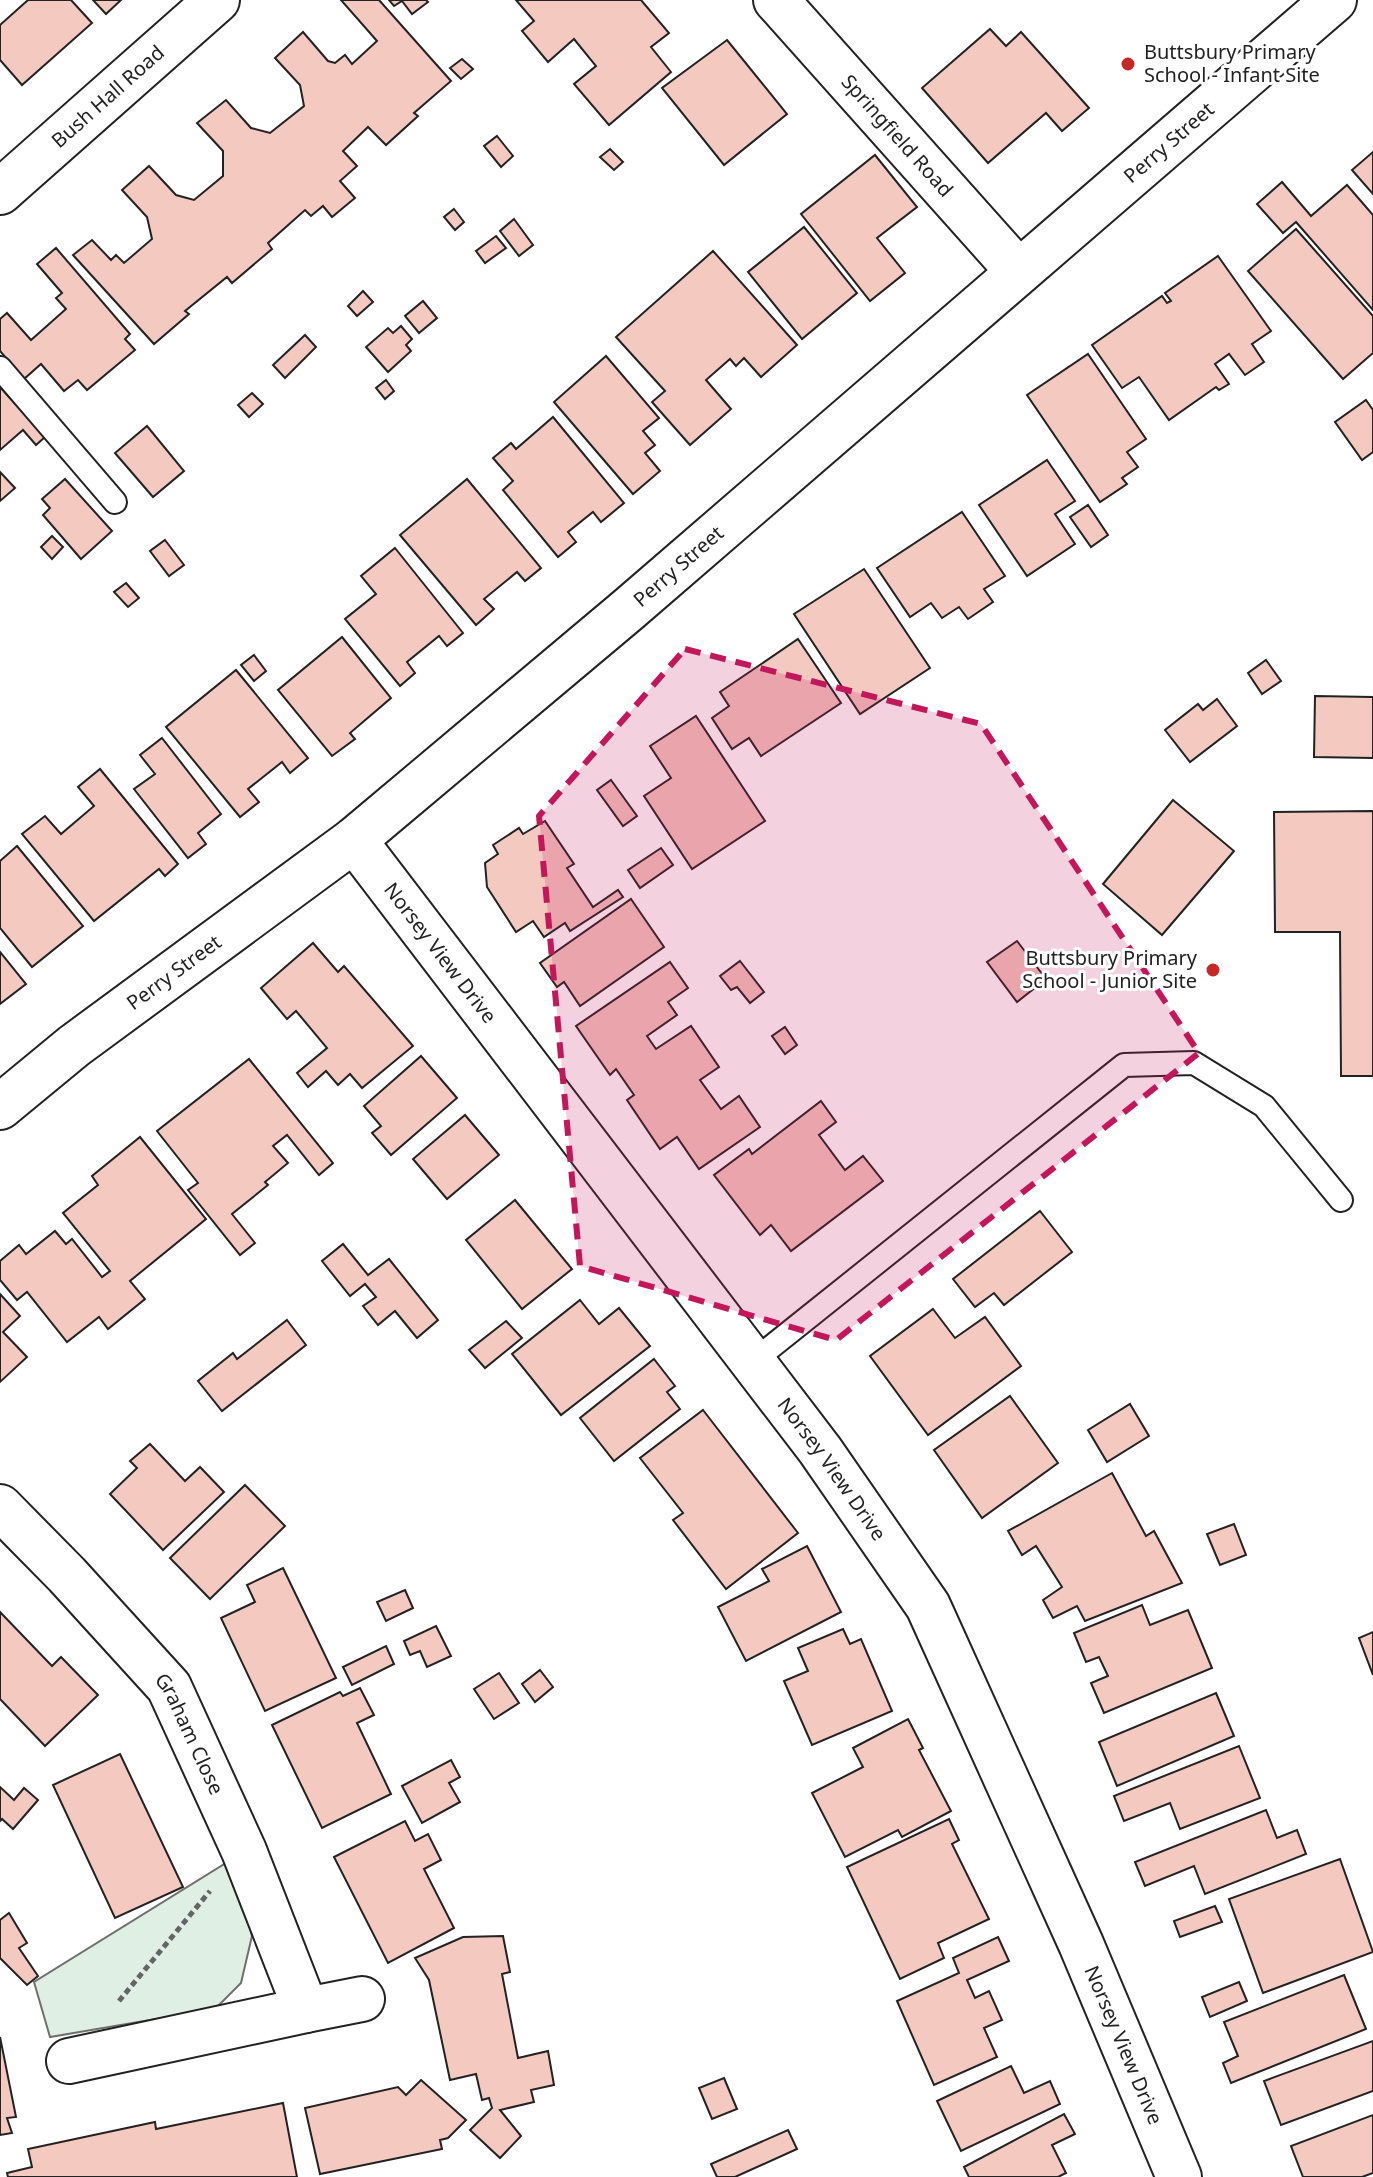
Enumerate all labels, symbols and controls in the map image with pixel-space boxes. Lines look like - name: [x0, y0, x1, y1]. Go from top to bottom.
- place label: Buttsbury Primary School - Infant Site: [1144, 38, 1320, 88]
- street label: Bush Hall Road: [45, 39, 170, 153]
- marker: Buttsbury Primary School - Infant Site: [1119, 55, 1137, 73]
- street label: Springfield Road: [836, 68, 959, 202]
- street label: Perry Street: [1118, 96, 1219, 189]
- street label: Perry Street: [627, 519, 729, 612]
- street label: Norsey View Drive: [378, 877, 503, 1028]
- street label: Perry Street: [121, 928, 226, 1016]
- place label: Buttsbury Primary School - Junior Site: [1022, 944, 1198, 994]
- marker: Buttsbury Primary School - Junior Site: [1204, 961, 1222, 979]
- street label: Norsey View Drive: [772, 1392, 893, 1546]
- street label: Graham Close: [149, 1667, 230, 1799]
- street label: Norsey View Drive: [1079, 1961, 1169, 2128]

